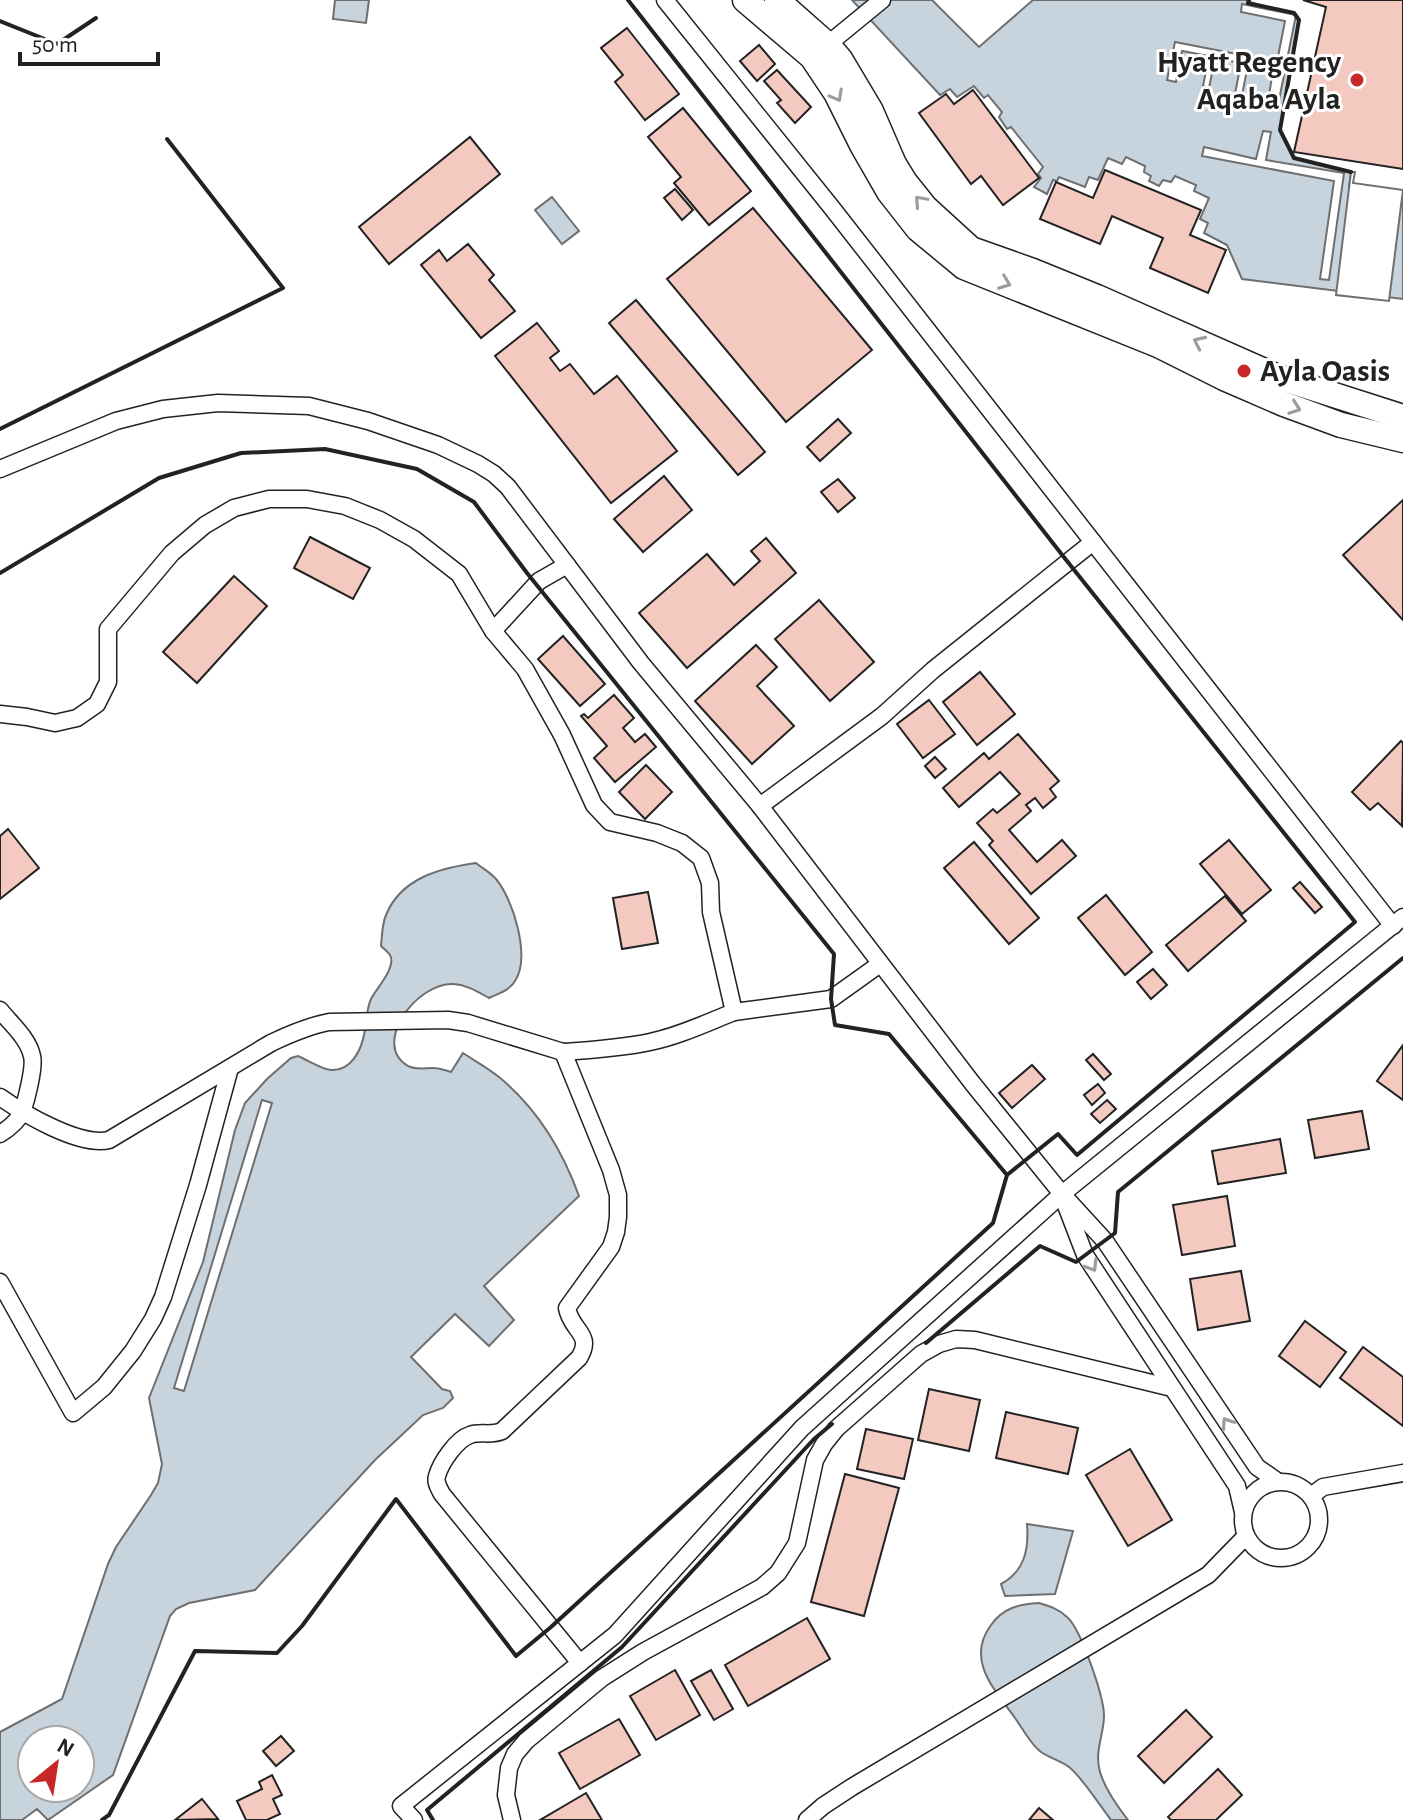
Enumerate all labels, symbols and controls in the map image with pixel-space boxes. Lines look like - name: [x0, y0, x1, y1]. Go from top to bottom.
- scale bar: [20, 16, 158, 66]
- text: 50 m: [32, 33, 78, 57]
- place label: Hyatt Regency Aqaba Ayla: [1157, 46, 1342, 115]
- marker: Hyatt Regency Aqaba Ayla: [1348, 71, 1366, 89]
- one-way arrow: [827, 87, 843, 102]
- one-way arrow: [916, 196, 930, 211]
- one-way arrow: [997, 273, 1011, 290]
- one-way arrow: [1192, 336, 1207, 352]
- place label: Ayla Oasis: [1260, 355, 1390, 387]
- marker: Ayla Oasis: [1235, 362, 1253, 380]
- one-way arrow: [1287, 398, 1301, 415]
- one-way arrow: [1082, 1257, 1097, 1271]
- one-way arrow: [1222, 1417, 1237, 1432]
- north arrow: [16, 1724, 96, 1804]
- text: N: [53, 1734, 78, 1761]

